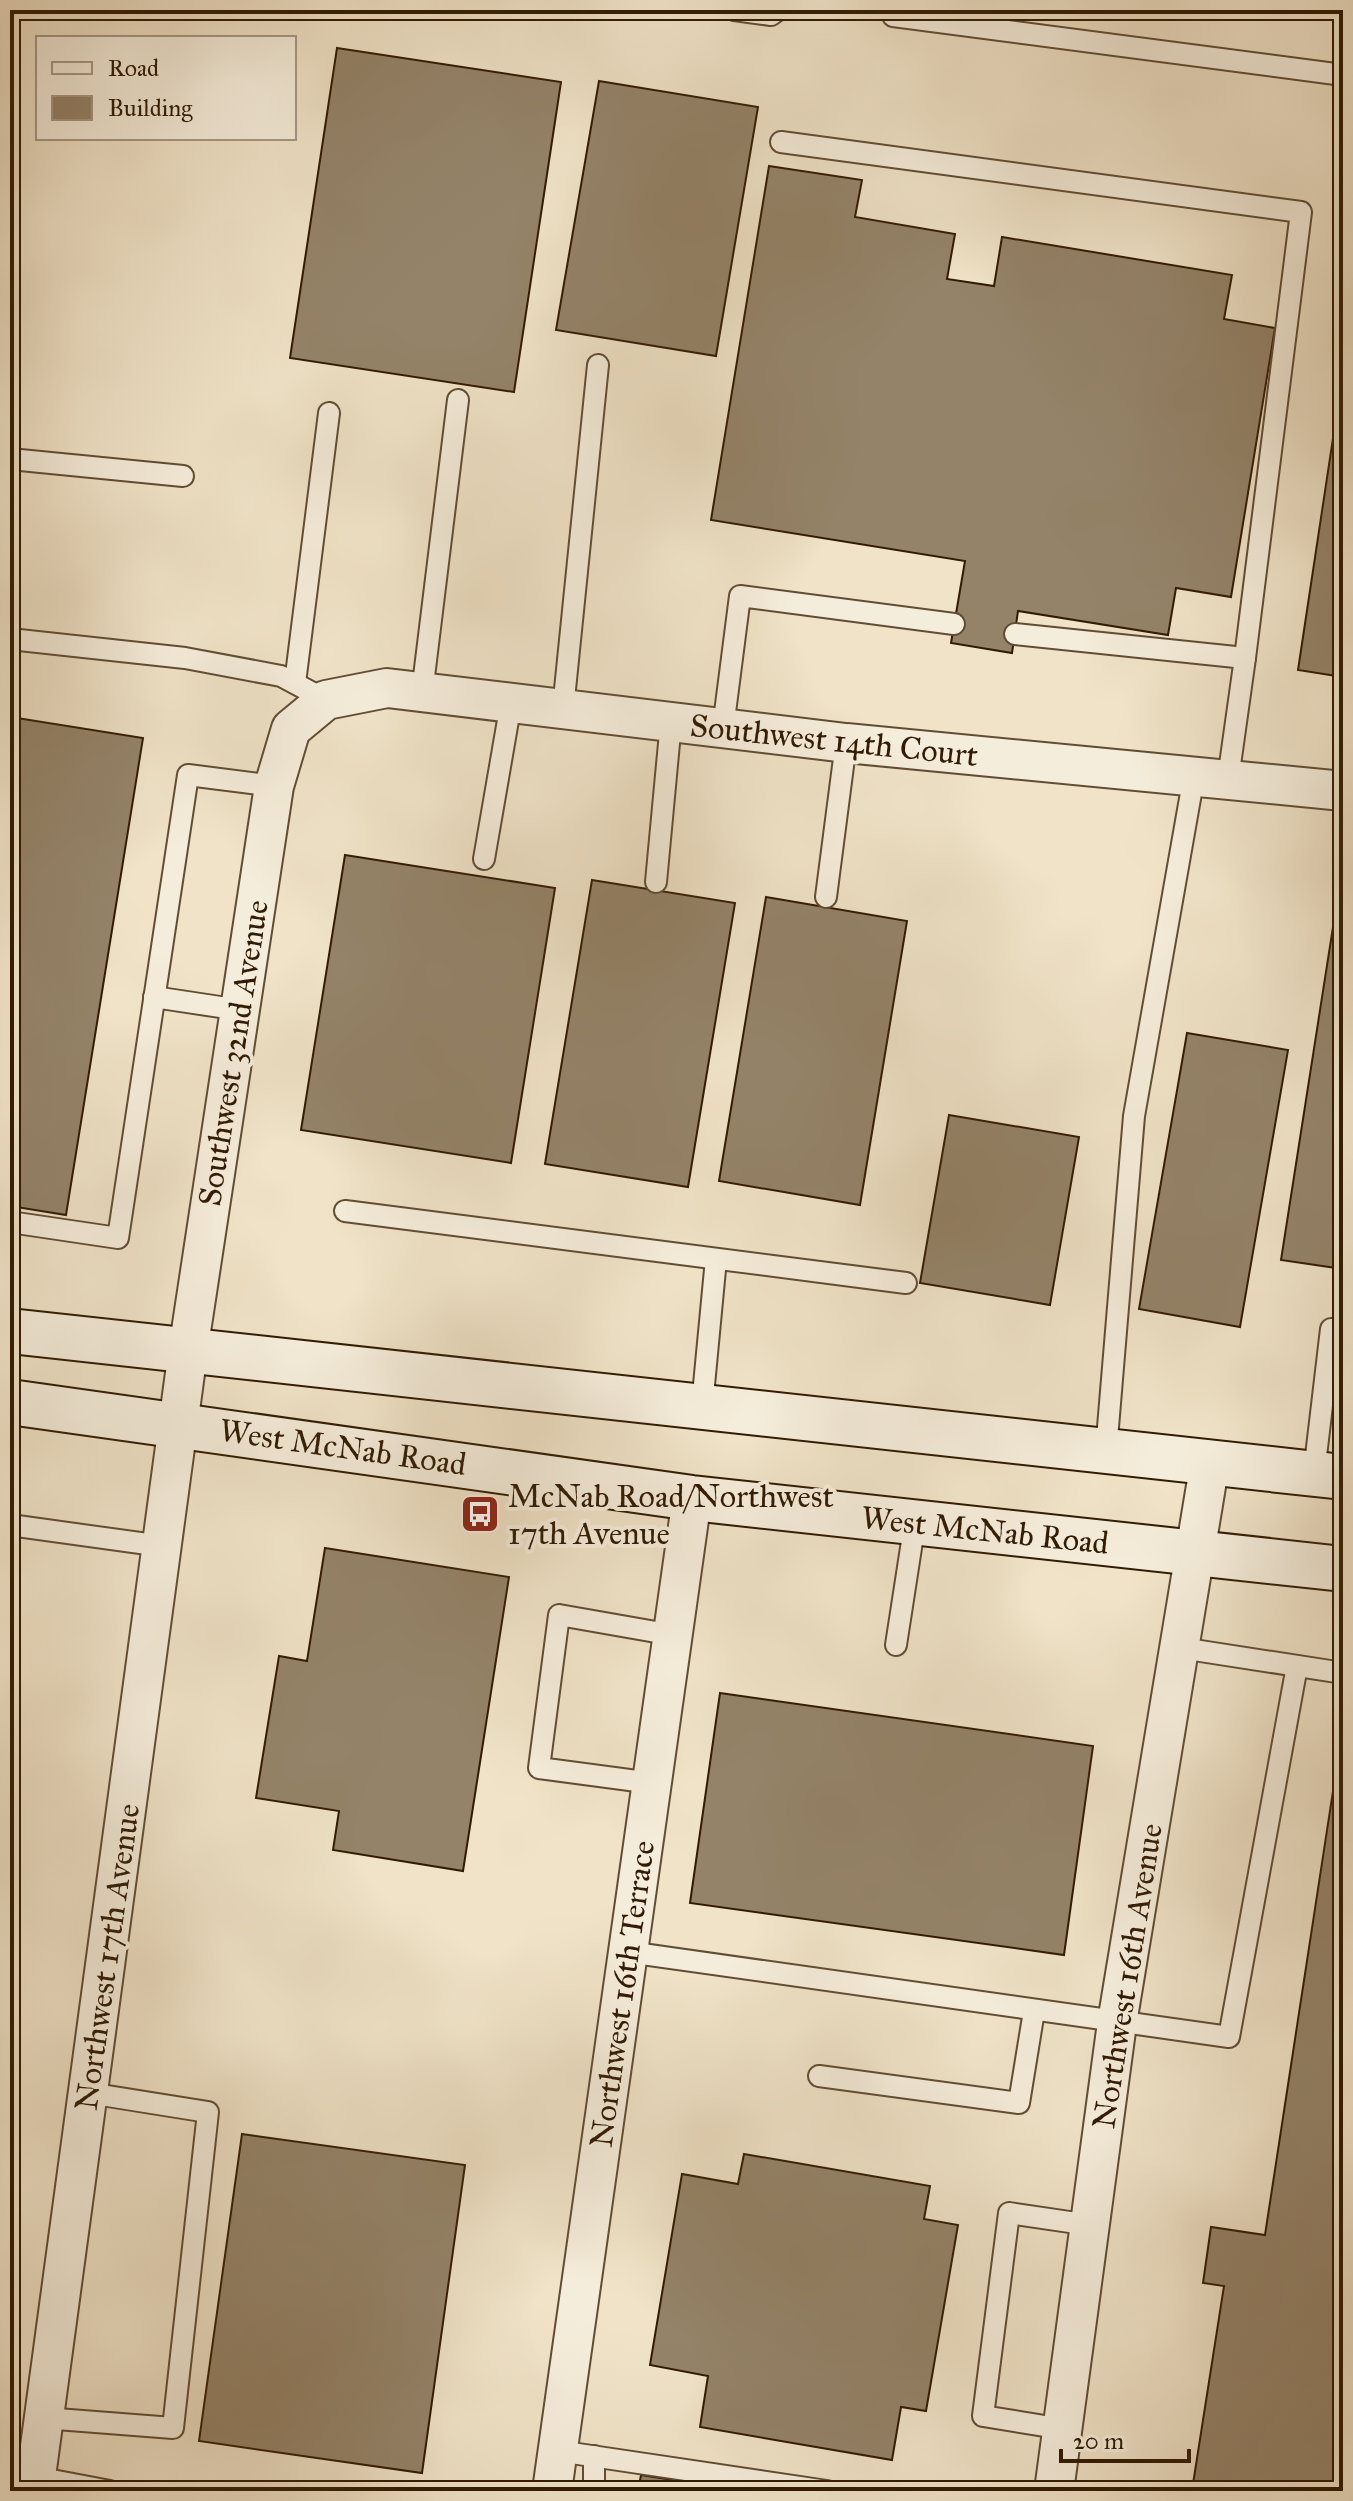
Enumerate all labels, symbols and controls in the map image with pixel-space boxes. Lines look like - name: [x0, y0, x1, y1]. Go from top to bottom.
- legend: [36, 36, 296, 140]
- text: Road: [108, 53, 159, 83]
- text: Building: [108, 93, 193, 123]
- street label: Southwest 14th Court: [688, 706, 980, 775]
- street label: Southwest 32nd Avenue: [190, 897, 277, 1209]
- street label: West McNab Road: [217, 1411, 469, 1484]
- place label: McNab Road/Northwest 17th Avenue: [508, 1477, 834, 1553]
- bus stop icon: McNab Road/Northwest 17th Avenue: [459, 1493, 501, 1535]
- street label: West McNab Road: [859, 1498, 1111, 1563]
- street label: Northwest 17th Avenue: [67, 1801, 148, 2113]
- street label: Northwest 16th Avenue: [1084, 1821, 1171, 2132]
- street label: Northwest 16th Terrace: [582, 1838, 663, 2150]
- scale bar: [1061, 2413, 1189, 2463]
- text: 20 m: [1073, 2426, 1124, 2456]

